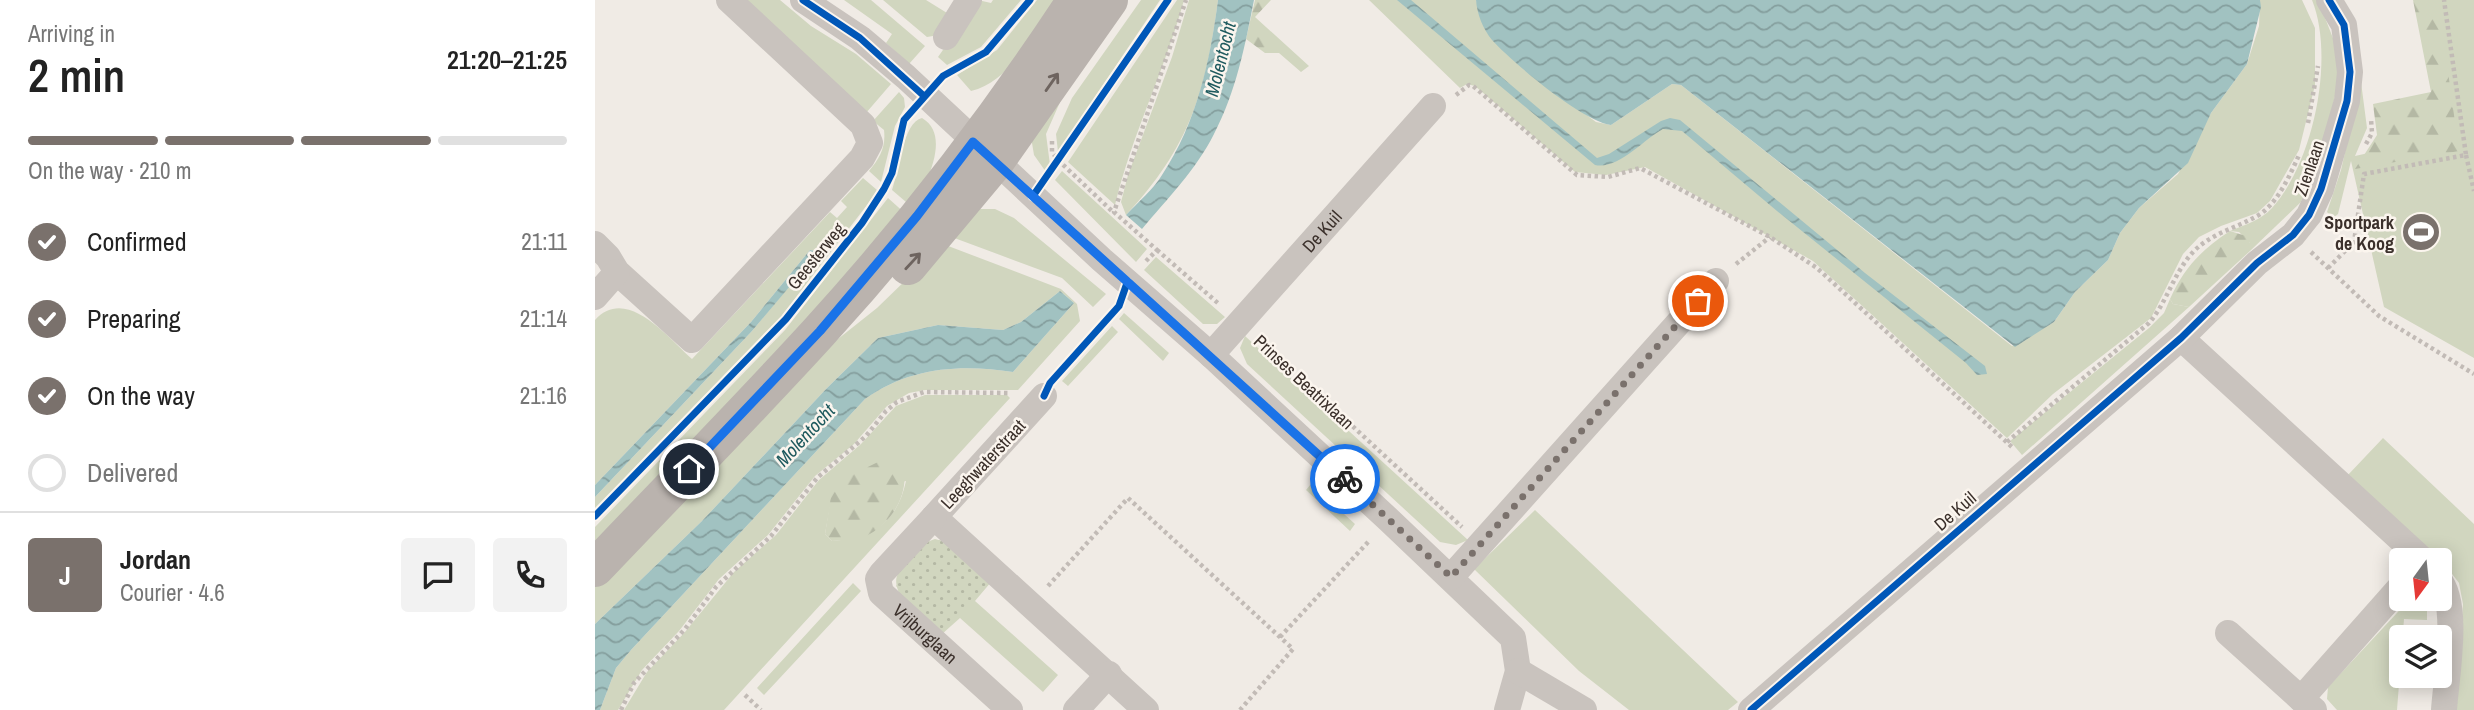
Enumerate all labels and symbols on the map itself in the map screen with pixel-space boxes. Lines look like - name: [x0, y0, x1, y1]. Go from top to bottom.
- water label: Molentocht: [1198, 18, 1242, 99]
- one-way arrow: [1045, 73, 1059, 92]
- street label: Zienlaan: [2288, 137, 2330, 199]
- street label: De Kuil: [1296, 205, 1347, 257]
- place label: Sportpark de Koog: [2324, 210, 2395, 256]
- sports icon: Sportpark de Koog: [2400, 211, 2442, 253]
- street label: Geesterweg: [781, 217, 851, 295]
- one-way arrow: [904, 253, 921, 270]
- pin: [1668, 271, 1728, 331]
- street label: Prinses Beatrixlaan: [1248, 329, 1360, 435]
- water label: Molentocht: [770, 398, 841, 472]
- street label: Leeghwaterstraat: [935, 414, 1031, 514]
- pin: [659, 439, 719, 499]
- courier: [1310, 444, 1380, 514]
- street label: De Kuil: [1929, 486, 1981, 536]
- north arrow: [2389, 548, 2452, 611]
- street label: Vrijburglaan: [888, 598, 963, 669]

